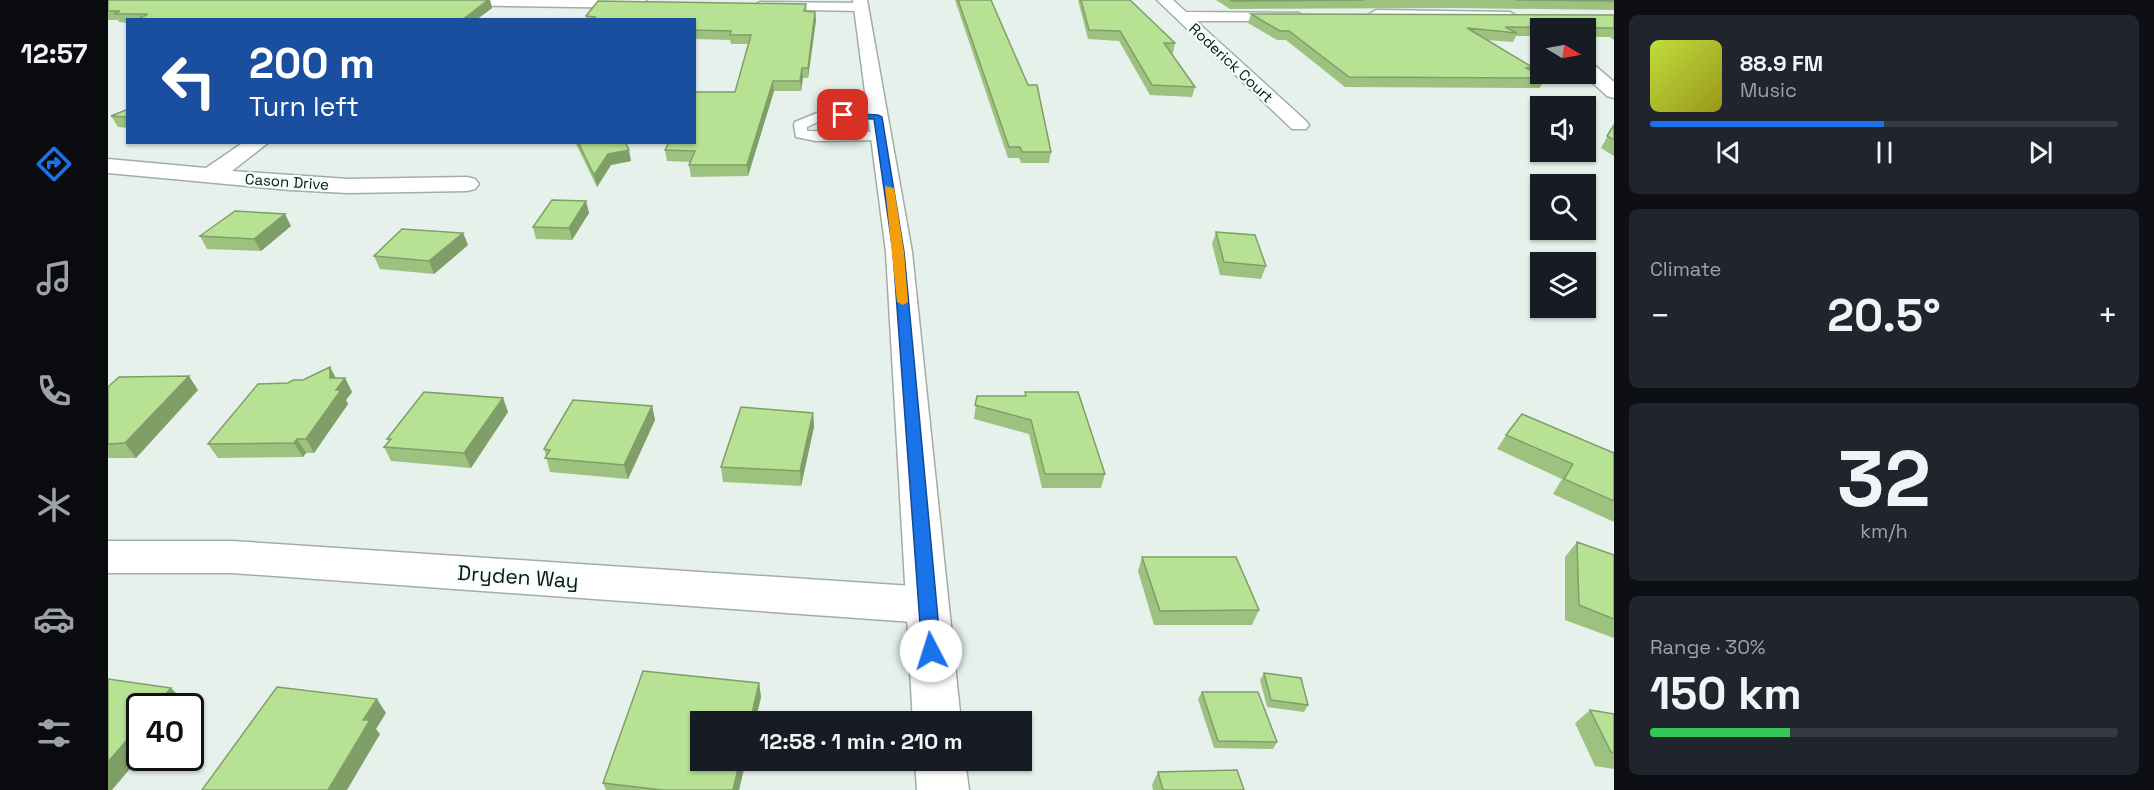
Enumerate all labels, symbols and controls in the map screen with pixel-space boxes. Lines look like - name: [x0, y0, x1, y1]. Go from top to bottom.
- north arrow: [1530, 18, 1596, 84]
- map controls: [1530, 18, 1596, 318]
- street label: Roderick Court: [1185, 19, 1277, 107]
- text: 12:57: [20, 36, 88, 71]
- text: 200 m: [249, 37, 375, 90]
- icon: left: [150, 42, 228, 120]
- text: 88.9 FM: [1740, 49, 1823, 77]
- text: Music: [1740, 77, 1797, 103]
- text: Turn left: [249, 89, 359, 124]
- pin: [817, 89, 868, 140]
- button: sound: [1530, 96, 1596, 162]
- icon: arrive: [826, 98, 859, 131]
- icon: previous: [1712, 136, 1745, 169]
- icon: pause: [1868, 136, 1901, 169]
- icon: next: [2024, 136, 2057, 169]
- icon: directions: [33, 143, 75, 185]
- street label: Cason Drive: [244, 169, 330, 194]
- button: search: [1530, 174, 1596, 240]
- button: layers: [1530, 252, 1596, 318]
- text: Climate: [1650, 256, 1721, 282]
- icon: music: [33, 257, 75, 299]
- text: 20.5°: [1827, 287, 1941, 344]
- text: −: [1650, 295, 1670, 337]
- text: +: [2098, 295, 2118, 337]
- icon: phone: [33, 370, 75, 412]
- text: 32: [1837, 429, 1931, 529]
- icon: climate: [33, 484, 75, 526]
- text: km/h: [1860, 518, 1908, 544]
- street label: Dryden Way: [456, 559, 580, 594]
- icon: car: [33, 598, 75, 640]
- position arrow: [899, 619, 963, 683]
- text: Range · 30%: [1650, 634, 1765, 660]
- text: 150 km: [1650, 665, 1802, 722]
- speed limit sign: 40: [126, 693, 204, 771]
- icon: filters: [33, 712, 75, 754]
- text: 12:58 · 1 min · 210 m: [759, 727, 963, 755]

